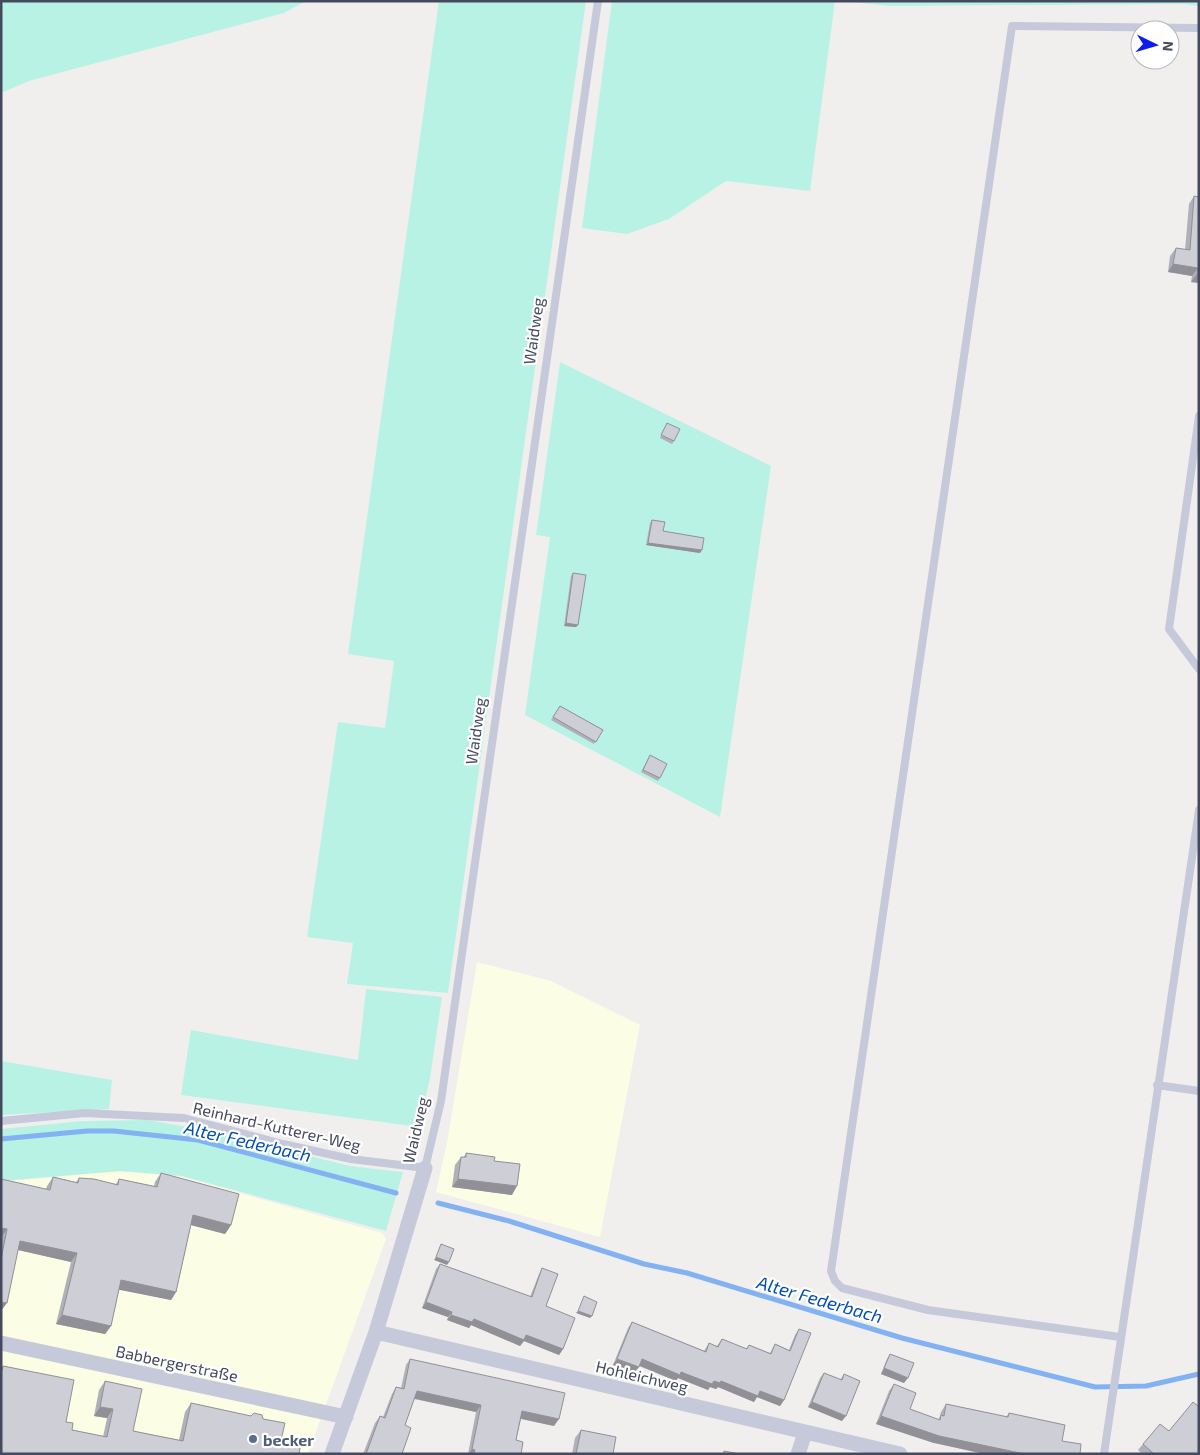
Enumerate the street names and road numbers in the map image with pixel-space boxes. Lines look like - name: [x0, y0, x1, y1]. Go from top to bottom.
- street label: Waidweg: [519, 296, 547, 366]
- street label: Waidweg: [461, 696, 489, 766]
- street label: Waidweg: [398, 1095, 432, 1165]
- street label: Reinhard-Kutterer-Weg: [191, 1097, 363, 1155]
- street label: Babbergerstraße: [114, 1341, 240, 1385]
- street label: Hohleichweg: [594, 1356, 690, 1396]

